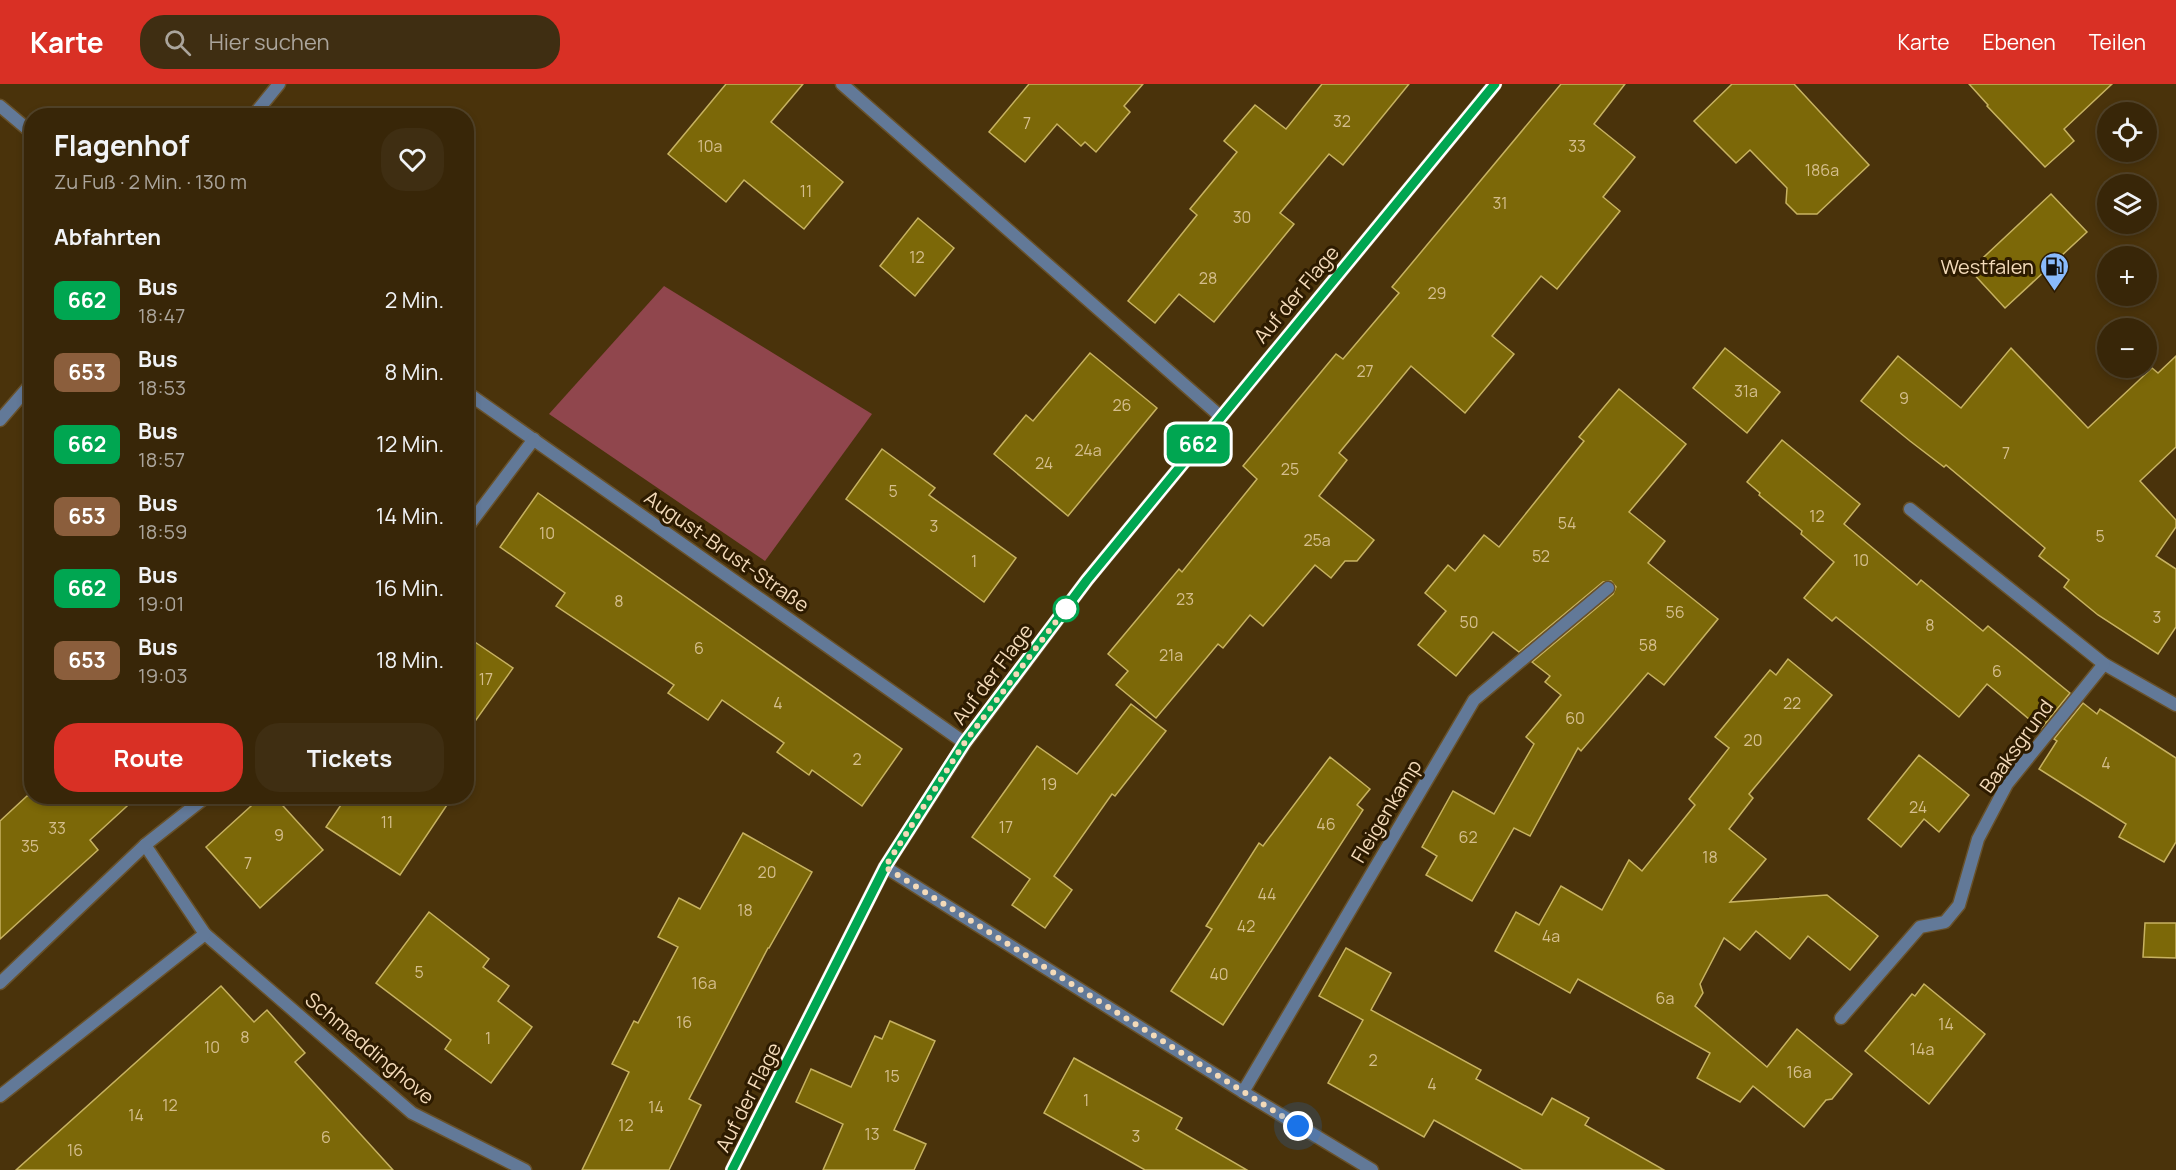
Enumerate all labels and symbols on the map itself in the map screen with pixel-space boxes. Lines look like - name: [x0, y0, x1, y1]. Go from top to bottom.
- house number: 32: [1333, 110, 1351, 132]
- house number: 7: [1023, 112, 1031, 134]
- house number: 10a: [698, 135, 722, 157]
- house number: 33: [1568, 135, 1586, 157]
- house number: 186a: [1805, 159, 1839, 181]
- house number: 11: [800, 180, 812, 202]
- house number: 31: [1492, 192, 1508, 214]
- house number: 30: [1233, 206, 1251, 228]
- street label: Auf der Flage: [1247, 239, 1345, 349]
- house number: 12: [909, 246, 925, 268]
- fuel station icon: Westfalen: [2039, 250, 2071, 292]
- place label: Westfalen: [1940, 253, 2034, 280]
- house number: 28: [1199, 267, 1217, 289]
- house number: 29: [1427, 282, 1447, 304]
- house number: 27: [1356, 360, 1374, 382]
- house number: 31a: [1734, 380, 1758, 402]
- house number: 9: [1899, 387, 1909, 409]
- house number: 26: [1112, 394, 1132, 416]
- line badge: 662: [1164, 424, 1232, 464]
- house number: 24a: [1074, 439, 1102, 461]
- house number: 7: [2002, 442, 2010, 464]
- house number: 24: [1035, 452, 1053, 474]
- house number: 25: [1281, 458, 1299, 480]
- house number: 5: [888, 480, 898, 502]
- street label: August-Brust-Straße: [639, 484, 815, 618]
- house number: 12: [1809, 505, 1825, 527]
- house number: 54: [1558, 512, 1576, 534]
- house number: 3: [930, 515, 938, 537]
- house number: 10: [539, 522, 555, 544]
- house number: 5: [2095, 525, 2105, 547]
- house number: 25a: [1303, 529, 1331, 551]
- house number: 52: [1532, 545, 1550, 567]
- house number: 10: [1853, 549, 1869, 571]
- house number: 1: [971, 550, 977, 572]
- house number: 23: [1176, 588, 1194, 610]
- house number: 8: [614, 590, 624, 612]
- unlabelled marker: [1053, 596, 1079, 622]
- house number: 56: [1665, 601, 1685, 623]
- house number: 3: [2153, 606, 2161, 628]
- house number: 50: [1460, 611, 1479, 633]
- house number: 8: [1925, 614, 1935, 636]
- street label: Auf der Flage: [945, 618, 1039, 730]
- house number: 58: [1639, 634, 1657, 656]
- house number: 6: [694, 637, 704, 659]
- house number: 21a: [1159, 644, 1183, 666]
- house number: 6: [1992, 660, 2002, 682]
- house number: 17: [479, 668, 493, 690]
- house number: 4: [773, 692, 783, 714]
- house number: 22: [1783, 692, 1801, 714]
- street label: Baaksgrund: [1973, 694, 2059, 798]
- house number: 60: [1565, 707, 1585, 729]
- house number: 20: [1744, 729, 1762, 751]
- house number: 2: [852, 748, 862, 770]
- house number: 4: [2101, 752, 2111, 774]
- street label: Fleigenkamp: [1345, 754, 1428, 868]
- house number: 19: [1041, 773, 1057, 795]
- house number: 24: [1909, 796, 1927, 818]
- house number: 11: [381, 811, 393, 833]
- house number: 46: [1316, 813, 1336, 835]
- house number: 17: [999, 816, 1013, 838]
- house number: 33: [48, 817, 66, 839]
- house number: 9: [274, 824, 284, 846]
- house number: 62: [1458, 826, 1478, 848]
- house number: 35: [21, 835, 39, 857]
- house number: 18: [1702, 846, 1718, 868]
- house number: 7: [244, 852, 252, 874]
- house number: 20: [758, 861, 776, 883]
- house number: 44: [1257, 883, 1277, 905]
- house number: 18: [737, 899, 753, 921]
- house number: 42: [1237, 915, 1255, 937]
- house number: 4a: [1542, 925, 1560, 947]
- house number: 5: [414, 961, 424, 983]
- house number: 40: [1209, 963, 1229, 985]
- house number: 16a: [691, 972, 717, 994]
- street label: Schmeddinghove: [300, 986, 440, 1110]
- house number: 6a: [1656, 987, 1674, 1009]
- house number: 16: [676, 1011, 692, 1033]
- house number: 14: [1938, 1013, 1954, 1035]
- house number: 8: [240, 1026, 250, 1048]
- house number: 1: [485, 1027, 491, 1049]
- house number: 10: [204, 1036, 220, 1058]
- street label: Auf der Flage: [709, 1038, 787, 1156]
- house number: 14a: [1910, 1038, 1934, 1060]
- house number: 2: [1368, 1049, 1378, 1071]
- house number: 16a: [1786, 1061, 1812, 1083]
- house number: 15: [884, 1065, 900, 1087]
- house number: 4: [1427, 1073, 1437, 1095]
- house number: 1: [1083, 1089, 1089, 1111]
- house number: 12: [162, 1094, 178, 1116]
- house number: 14: [648, 1096, 664, 1118]
- house number: 14: [128, 1104, 144, 1126]
- your location: [1283, 1111, 1313, 1141]
- house number: 12: [618, 1114, 634, 1136]
- house number: 13: [864, 1123, 880, 1145]
- house number: 3: [1132, 1125, 1140, 1147]
- house number: 6: [321, 1126, 331, 1148]
- house number: 16: [67, 1139, 83, 1161]

